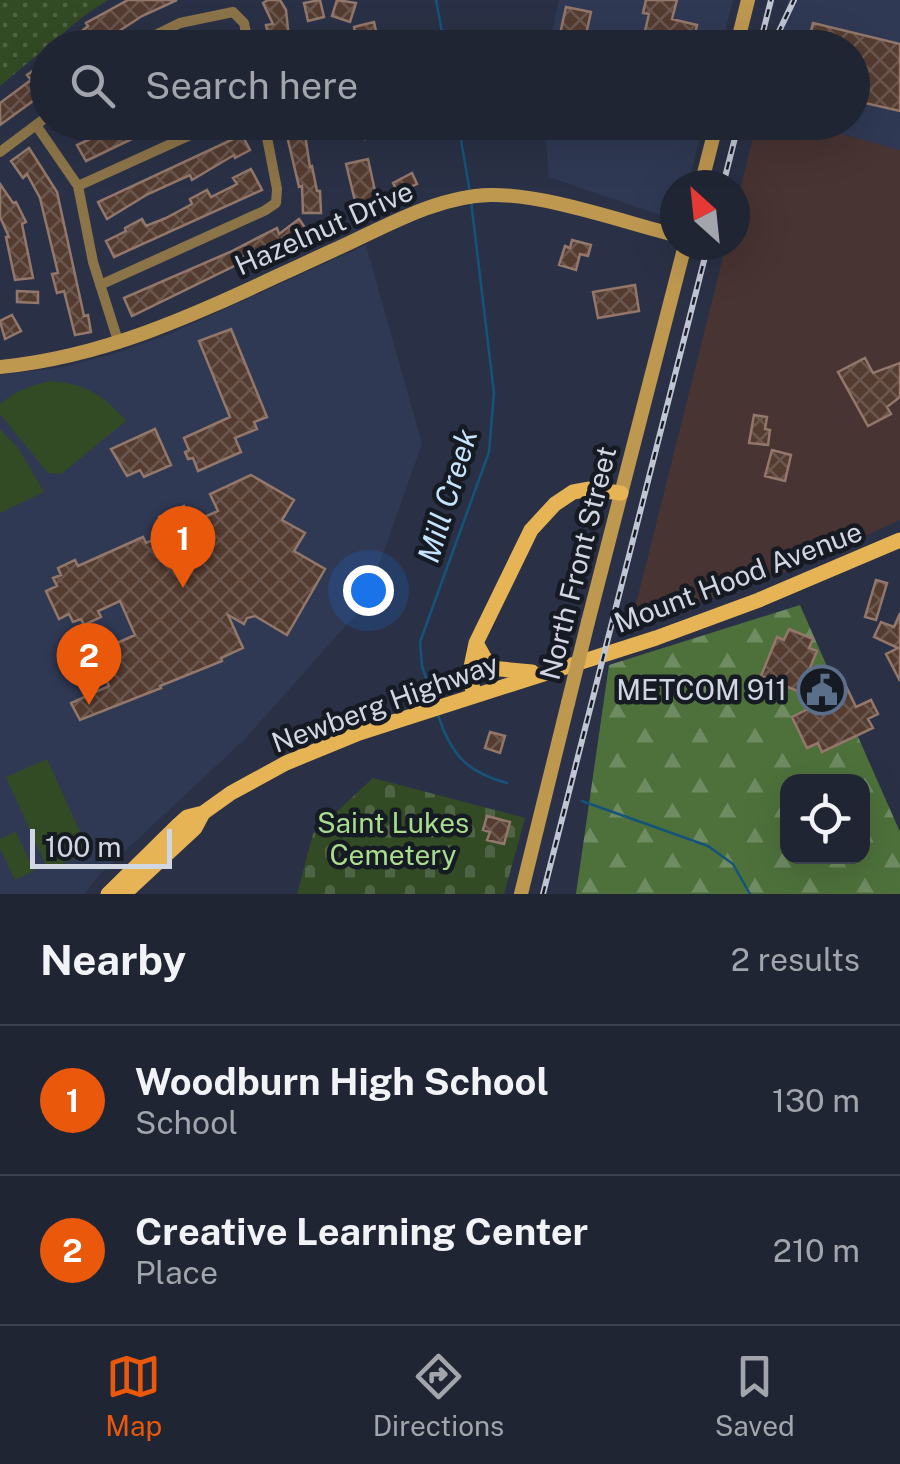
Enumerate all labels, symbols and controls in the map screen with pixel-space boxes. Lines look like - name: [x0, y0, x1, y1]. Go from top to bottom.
- search box: [30, 30, 870, 140]
- icon: search: [65, 58, 120, 113]
- text: Search here: [145, 63, 358, 108]
- north arrow: [660, 170, 750, 260]
- street label: Hazelnut Drive: [230, 174, 418, 282]
- water label: Mill Creek: [410, 424, 485, 567]
- street label: North Front Street: [533, 443, 622, 683]
- pin: 1: [150, 506, 216, 588]
- street label: Mount Hood Avenue: [609, 514, 866, 639]
- your location: [343, 565, 394, 616]
- pin: 2: [56, 622, 122, 705]
- street label: Newberg Highway: [267, 646, 503, 759]
- public building icon: METCOM 911: [796, 664, 848, 716]
- place label: METCOM 911: [616, 673, 787, 706]
- map controls: [780, 774, 870, 864]
- button: locate: [780, 774, 870, 864]
- park label: Saint Lukes Cemetery: [317, 806, 469, 871]
- scale bar: [30, 824, 172, 868]
- text: 100 m: [45, 830, 122, 863]
- text: Nearby: [40, 935, 186, 984]
- text: 2 results: [731, 941, 860, 978]
- text: Woodburn High School: [135, 1059, 549, 1104]
- text: 1: [66, 1082, 79, 1119]
- text: 130 m: [772, 1082, 860, 1119]
- text: School: [135, 1104, 238, 1141]
- text: Creative Learning Center: [135, 1209, 588, 1254]
- text: 2: [62, 1232, 83, 1269]
- text: 210 m: [773, 1232, 860, 1269]
- text: Place: [135, 1254, 218, 1291]
- tab: Map: [105, 1349, 162, 1442]
- tab: Directions: [373, 1349, 504, 1442]
- tab: Saved: [715, 1349, 795, 1442]

